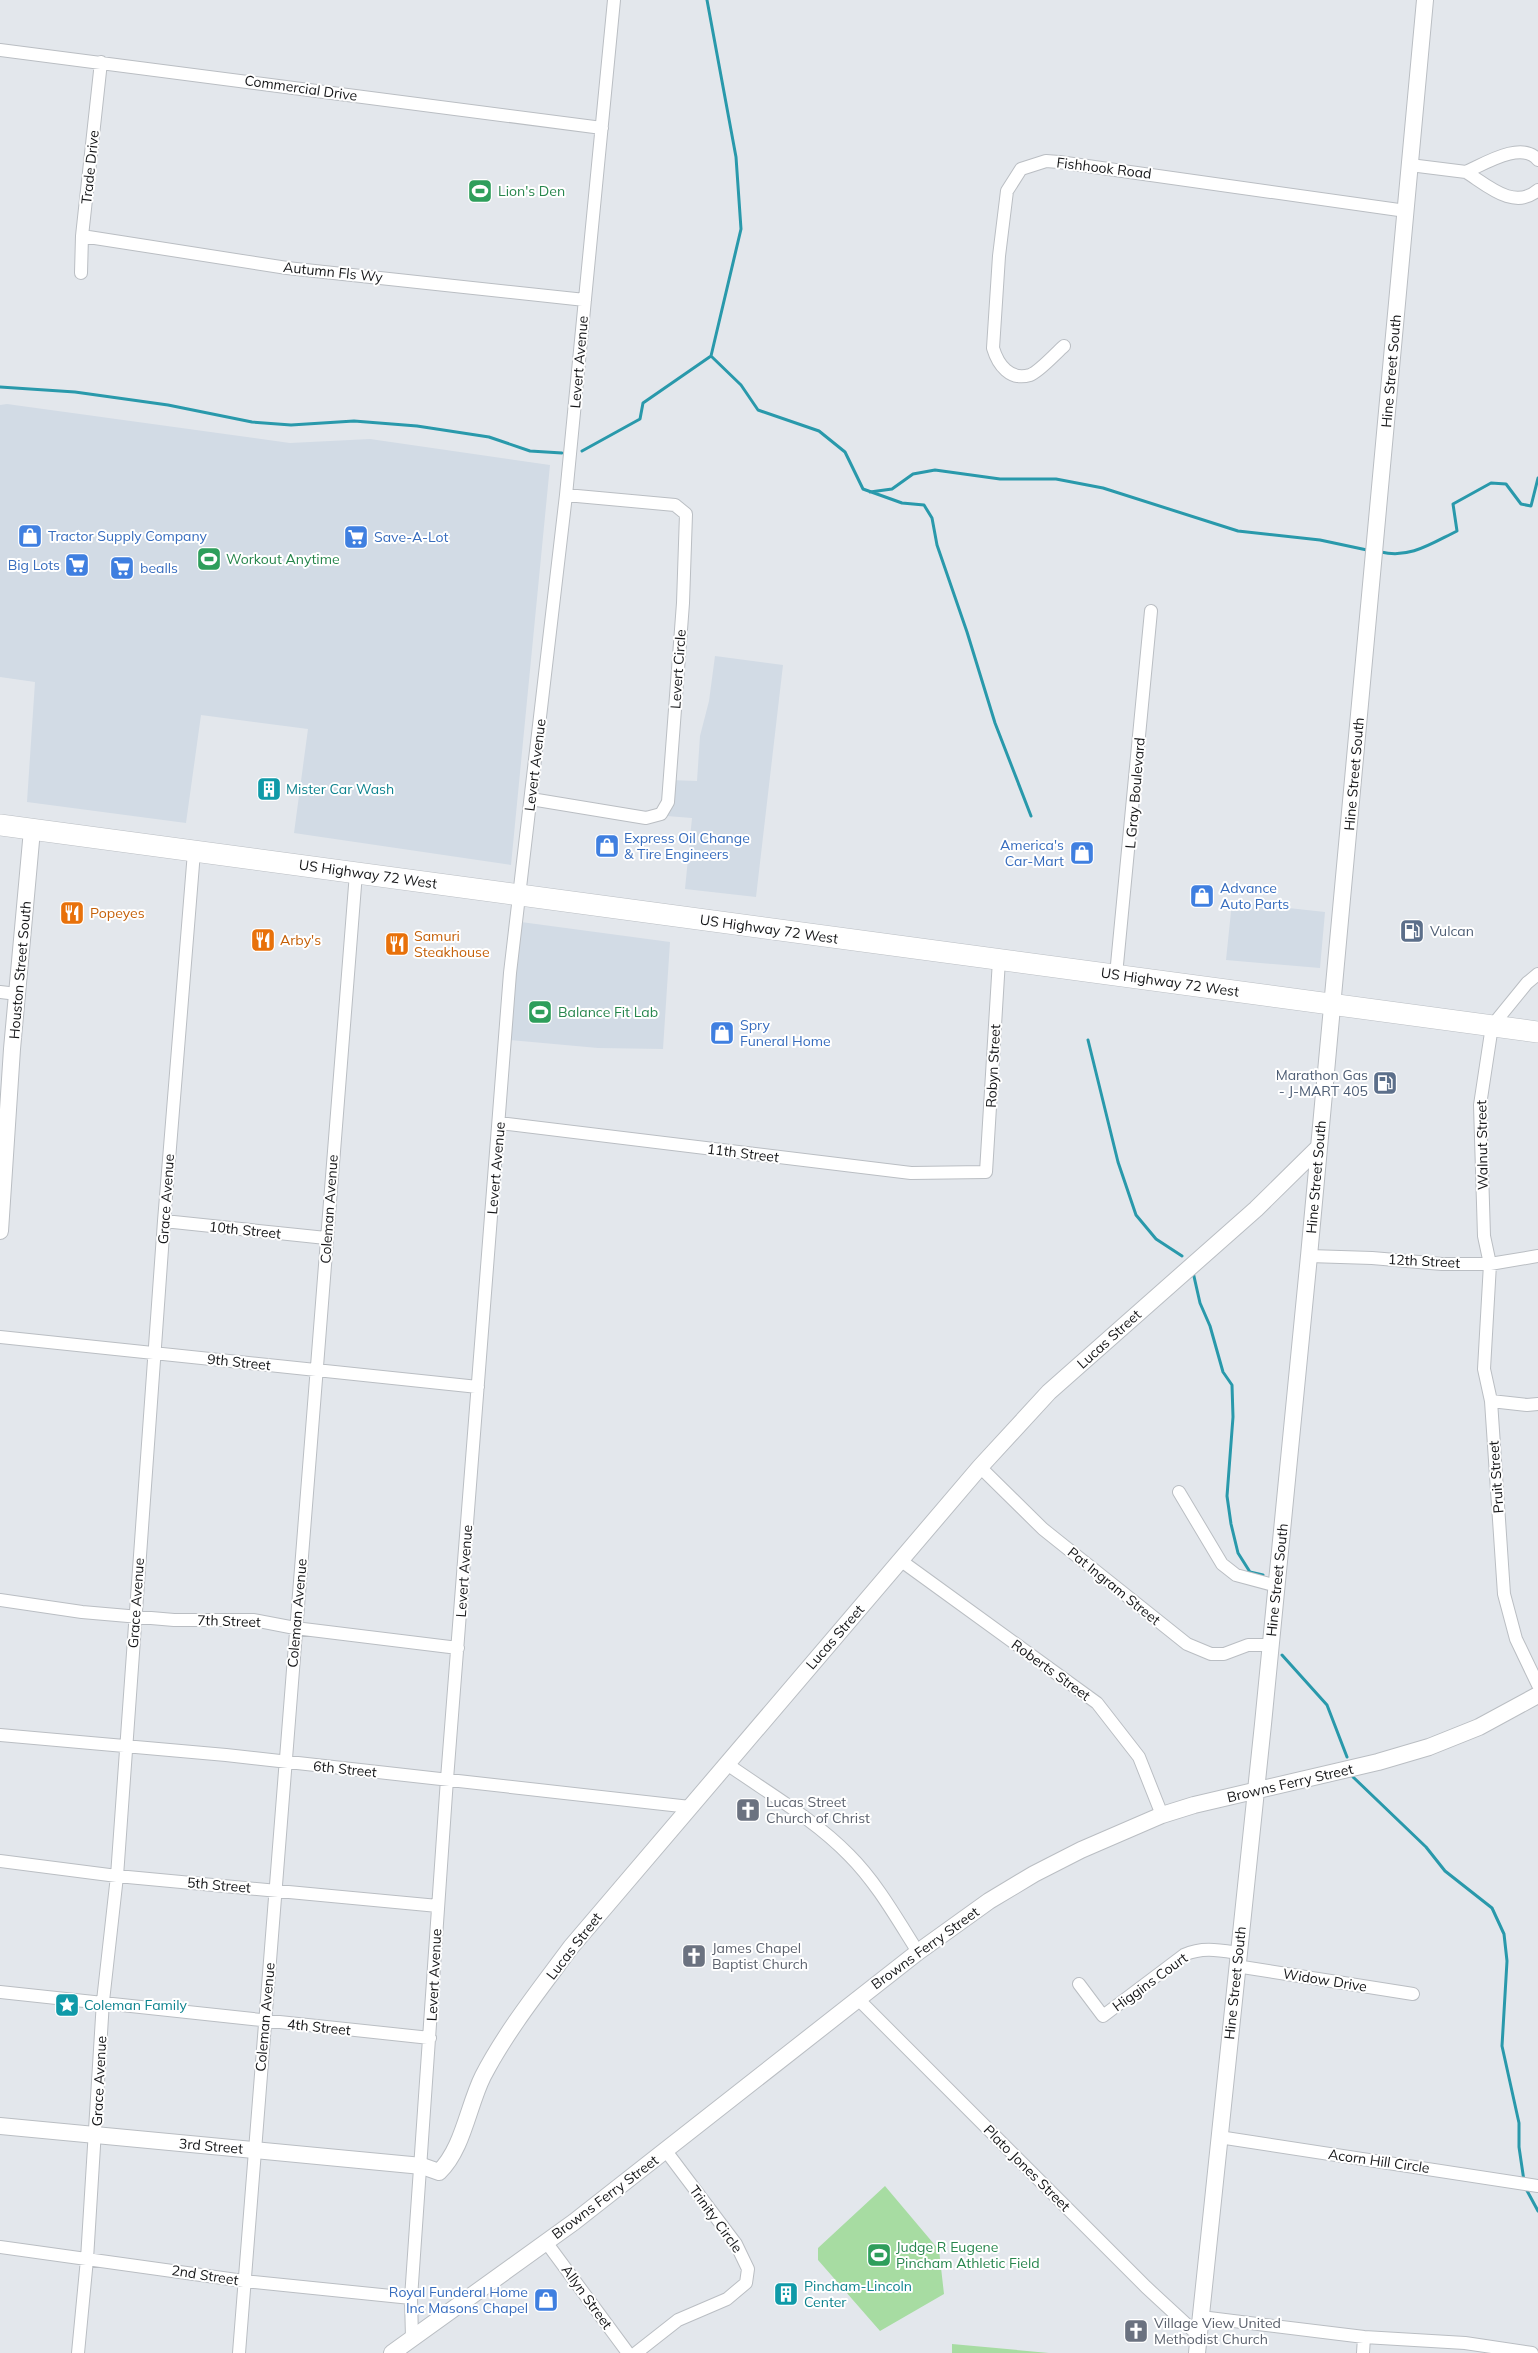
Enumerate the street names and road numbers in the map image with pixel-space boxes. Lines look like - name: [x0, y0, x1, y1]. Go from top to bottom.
- street label: Commercial Drive: [243, 71, 359, 105]
- street label: Trade Drive: [77, 129, 103, 205]
- street label: Fishhook Road: [1055, 153, 1153, 183]
- street label: Autumn Fls Wy: [282, 258, 384, 286]
- street label: Hine Street South: [1377, 314, 1405, 428]
- street label: Levert Avenue: [566, 315, 592, 409]
- street label: Levert Circle: [666, 629, 690, 709]
- street label: Hine Street South: [1340, 717, 1368, 831]
- street label: Levert Avenue: [520, 718, 550, 812]
- street label: L Gray Boulevard: [1121, 737, 1149, 849]
- street label: US Highway 72 West: [298, 855, 438, 893]
- street label: Houston Street South: [5, 900, 35, 1040]
- street label: US Highway 72 West: [699, 910, 839, 948]
- street label: US Highway 72 West: [1100, 963, 1240, 1001]
- street label: Robyn Street: [982, 1024, 1004, 1108]
- street label: Walnut Street: [1472, 1100, 1492, 1190]
- street label: Hine Street South: [1302, 1120, 1330, 1234]
- street label: Levert Avenue: [483, 1121, 509, 1215]
- street label: 11th Street: [706, 1140, 780, 1166]
- street label: Grace Avenue: [154, 1153, 178, 1245]
- street label: Coleman Avenue: [316, 1154, 342, 1264]
- street label: 10th Street: [208, 1217, 282, 1243]
- street label: 12th Street: [1387, 1250, 1461, 1272]
- street label: Lucas Street: [1073, 1305, 1145, 1373]
- street label: 9th Street: [206, 1350, 272, 1374]
- street label: Pruit Street: [1484, 1440, 1508, 1514]
- street label: Hine Street South: [1262, 1522, 1292, 1638]
- street label: Levert Avenue: [452, 1524, 476, 1618]
- street label: Pat Ingram Street: [1064, 1543, 1164, 1629]
- street label: Grace Avenue: [124, 1557, 148, 1649]
- street label: Coleman Avenue: [283, 1558, 311, 1668]
- street label: Lucas Street: [802, 1601, 868, 1673]
- street label: 7th Street: [197, 1611, 261, 1631]
- street label: Roberts Street: [1008, 1635, 1094, 1705]
- street label: 6th Street: [312, 1757, 378, 1781]
- street label: Browns Ferry Street: [1225, 1760, 1355, 1806]
- street label: 5th Street: [186, 1873, 252, 1897]
- street label: Browns Ferry Street: [868, 1903, 983, 1993]
- street label: Lucas Street: [542, 1909, 606, 1983]
- street label: Hine Street South: [1220, 1925, 1250, 2041]
- street label: Levert Avenue: [423, 1928, 445, 2022]
- street label: Higgins Court: [1109, 1949, 1191, 2015]
- street label: Coleman Avenue: [251, 1962, 279, 2072]
- street label: Widow Drive: [1282, 1964, 1368, 1996]
- street label: 4th Street: [286, 2015, 352, 2039]
- street label: Grace Avenue: [88, 2035, 110, 2127]
- street label: Plato Jones Street: [980, 2121, 1074, 2215]
- street label: 3rd Street: [178, 2134, 244, 2158]
- street label: Acorn Hill Circle: [1327, 2145, 1431, 2177]
- street label: Browns Ferry Street: [548, 2151, 662, 2243]
- street label: Trinity Circle: [685, 2182, 747, 2256]
- street label: 2nd Street: [170, 2261, 240, 2289]
- street label: Allyn Street: [558, 2261, 616, 2333]

